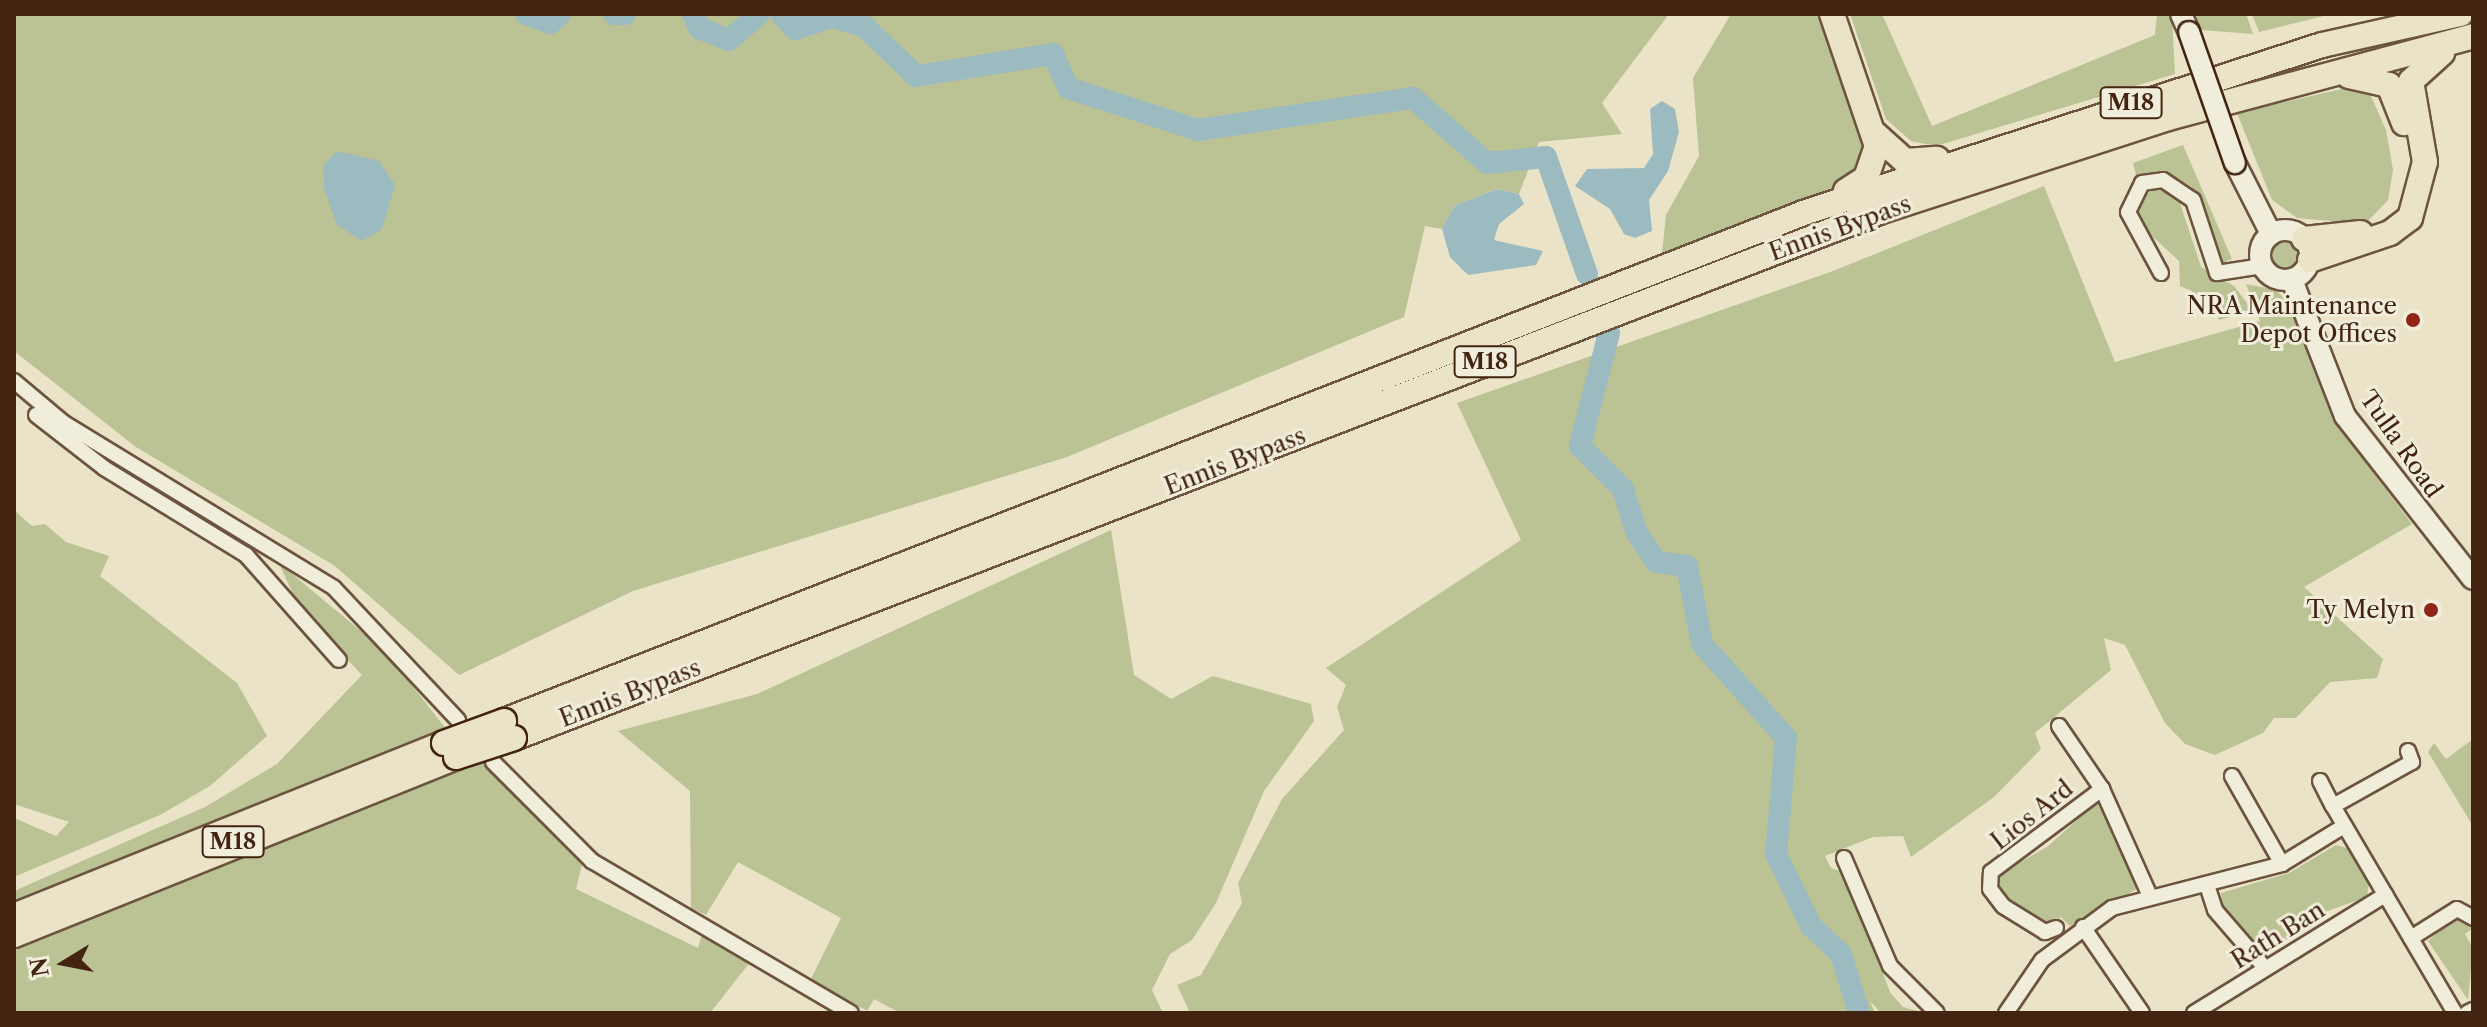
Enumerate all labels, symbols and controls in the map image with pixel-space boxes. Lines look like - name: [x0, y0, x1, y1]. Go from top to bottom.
- road number: M18: [2099, 85, 2163, 121]
- street label: Ennis Bypass: [1765, 189, 1915, 267]
- place label: NRA Maintenance Depot Offices: [2186, 292, 2397, 348]
- marker: NRA Maintenance Depot Offices: [2404, 311, 2422, 329]
- road number: M18: [1453, 344, 1517, 380]
- street label: Tulla Road: [2353, 385, 2449, 503]
- street label: Ennis Bypass: [1160, 421, 1310, 501]
- place label: Ty Melyn: [2306, 596, 2415, 624]
- marker: Ty Melyn: [2422, 601, 2440, 619]
- street label: Ennis Bypass: [555, 653, 705, 733]
- street label: Lios Ard: [1985, 774, 2079, 856]
- road number: M18: [201, 824, 265, 860]
- street label: Rath Ban: [2226, 895, 2330, 975]
- north arrow: [24, 923, 104, 1003]
- text: N: [25, 955, 55, 979]

